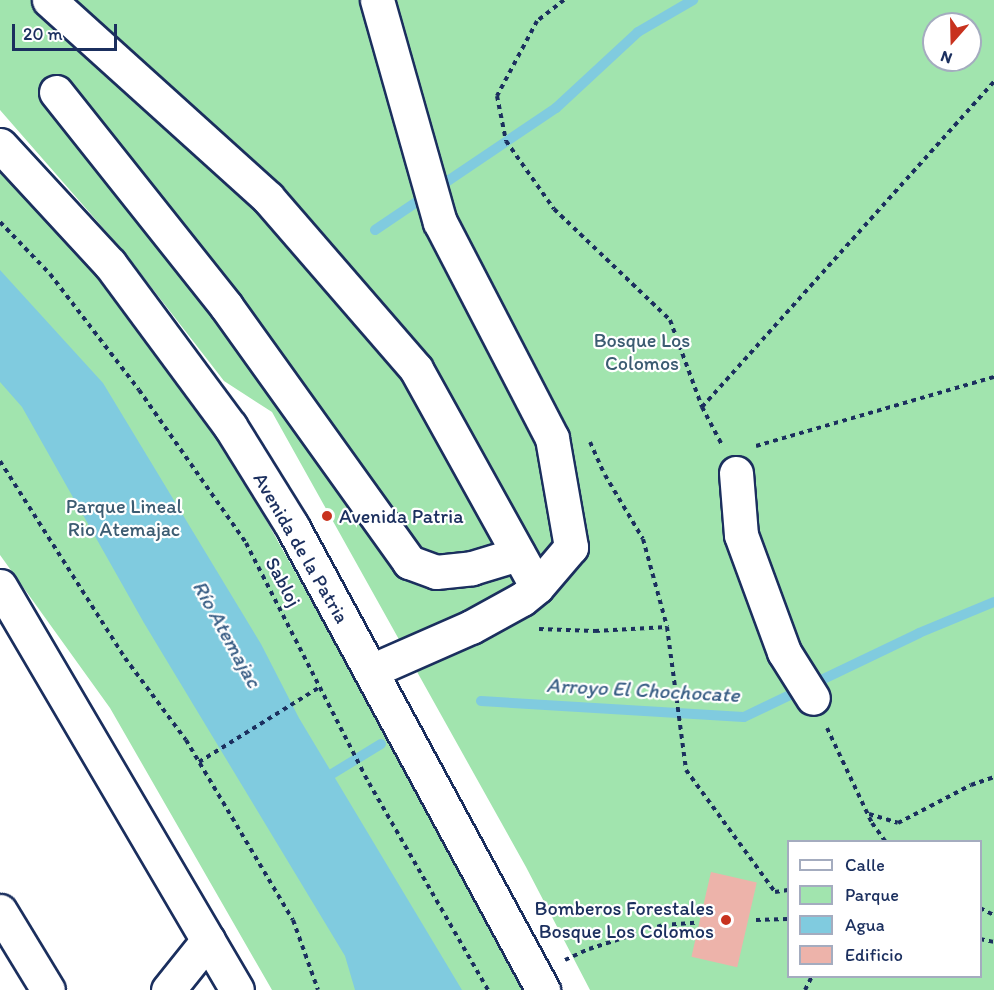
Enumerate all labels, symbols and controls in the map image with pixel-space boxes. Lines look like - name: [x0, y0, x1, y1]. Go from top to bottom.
- scale bar: [15, 12, 120, 50]
- north arrow: [922, 12, 982, 72]
- text: 20 m: [23, 23, 63, 45]
- text: N: [938, 47, 955, 68]
- park label: Bosque Los Colomos: [594, 329, 690, 376]
- street label: Avenida de la Patria: [248, 468, 354, 628]
- park label: Parque Lineal Rio Atemajac: [66, 494, 182, 541]
- place label: Avenida Patria: [339, 504, 464, 528]
- marker: Avenida Patria: [320, 509, 334, 523]
- street label: Sabloj: [260, 553, 306, 611]
- water label: Río Atemajac: [187, 576, 267, 692]
- water label: Arroyo El Chochocate: [546, 672, 740, 708]
- legend: [787, 840, 982, 978]
- text: Calle: [845, 854, 885, 876]
- text: Parque: [845, 884, 899, 906]
- place label: Bomberos Forestales Bosque Los Colomos: [534, 897, 714, 944]
- marker: Bomberos Forestales Bosque Los Colomos: [719, 913, 733, 927]
- text: Agua: [845, 914, 885, 936]
- text: Edificio: [845, 944, 903, 966]

